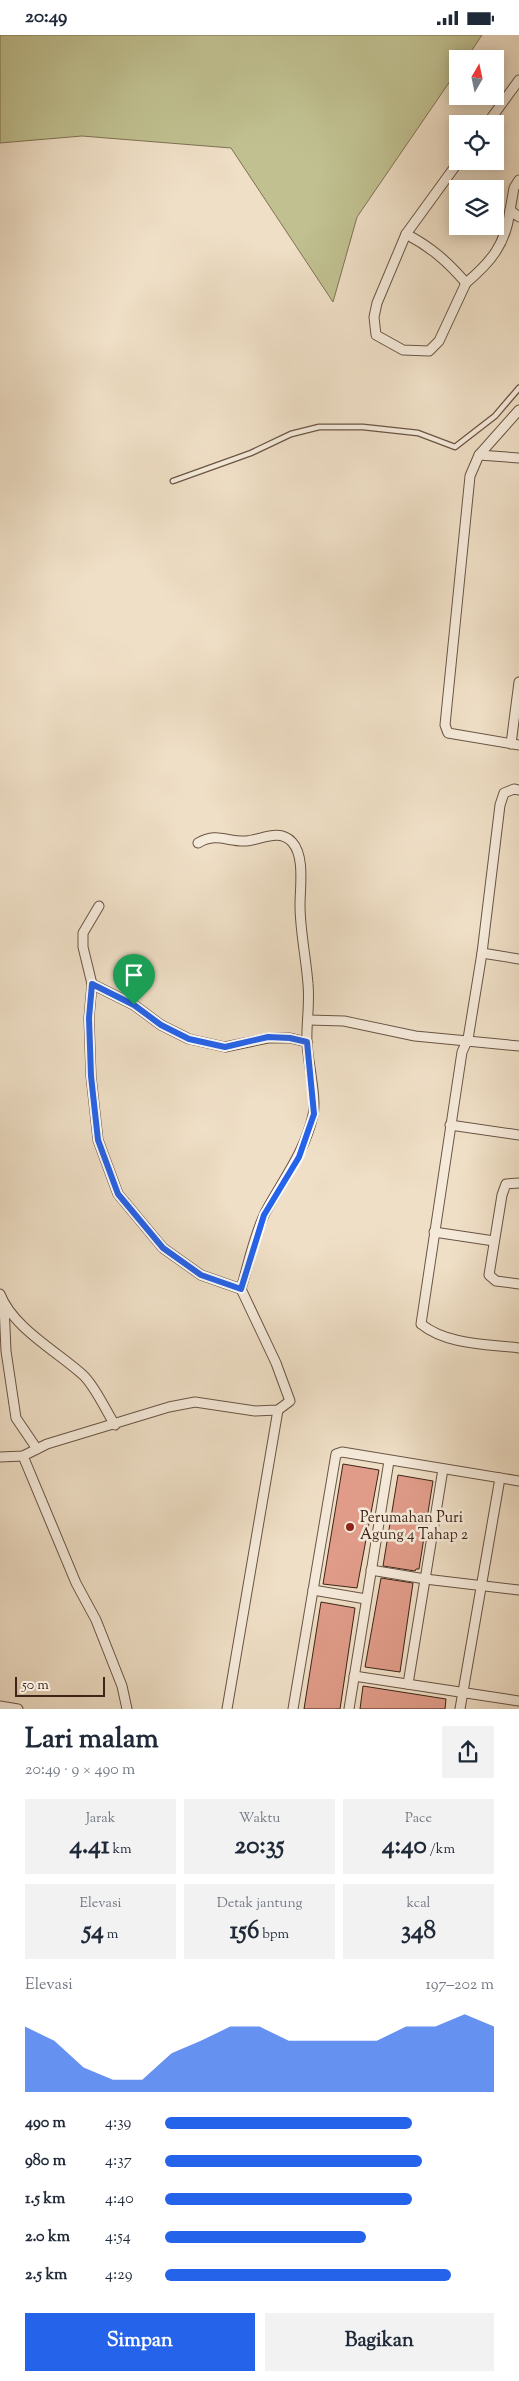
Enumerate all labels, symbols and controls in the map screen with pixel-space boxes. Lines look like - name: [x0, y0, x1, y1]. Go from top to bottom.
- text: 20:49: [25, 4, 67, 31]
- north arrow: [449, 50, 504, 105]
- map controls: [449, 50, 504, 235]
- button: locate: [449, 115, 504, 170]
- button: layers: [449, 180, 504, 235]
- pin: [113, 954, 155, 1005]
- icon: arrive: [120, 961, 148, 989]
- place label: Perumahan Puri Agung 4 Tahap 2: [360, 1508, 468, 1546]
- marker: Perumahan Puri Agung 4 Tahap 2: [344, 1521, 356, 1533]
- scale bar: [15, 1673, 105, 1697]
- text: 50 m: [22, 1676, 49, 1696]
- text: Lari malam: [25, 1720, 159, 1760]
- button: share: [442, 1726, 494, 1778]
- text: 20:49 · 9 × 490 m: [25, 1759, 135, 1782]
- text: Jarak: [86, 1809, 115, 1829]
- text: Waktu: [239, 1809, 280, 1829]
- text: Pace: [405, 1809, 432, 1829]
- text: 4.41: [69, 1829, 109, 1865]
- text: 20:35: [235, 1829, 284, 1865]
- text: 4:40: [382, 1829, 427, 1865]
- text: km: [109, 1840, 132, 1860]
- text: /km: [427, 1840, 455, 1860]
- text: Elevasi: [80, 1894, 121, 1914]
- text: Detak jantung: [217, 1894, 302, 1914]
- text: kcal: [406, 1894, 431, 1914]
- text: 54: [83, 1914, 104, 1950]
- text: 156: [230, 1914, 259, 1950]
- text: 348: [401, 1914, 436, 1950]
- text: m: [104, 1925, 118, 1945]
- text: bpm: [259, 1925, 289, 1945]
- text: Elevasi: [25, 1974, 73, 1997]
- text: 197–202 m: [425, 1974, 494, 1997]
- text: 490 m: [25, 2112, 66, 2135]
- text: 4:39: [105, 2112, 131, 2135]
- text: 980 m: [25, 2150, 66, 2173]
- text: 4:37: [105, 2150, 132, 2173]
- text: 1.5 km: [25, 2188, 65, 2211]
- text: 4:40: [105, 2188, 134, 2211]
- text: 2.0 km: [25, 2226, 70, 2249]
- text: 4:54: [105, 2226, 131, 2249]
- text: 2.5 km: [25, 2264, 67, 2287]
- text: 4:29: [105, 2264, 133, 2287]
- button: Simpan: [25, 2313, 255, 2371]
- button: Bagikan: [265, 2313, 494, 2371]

